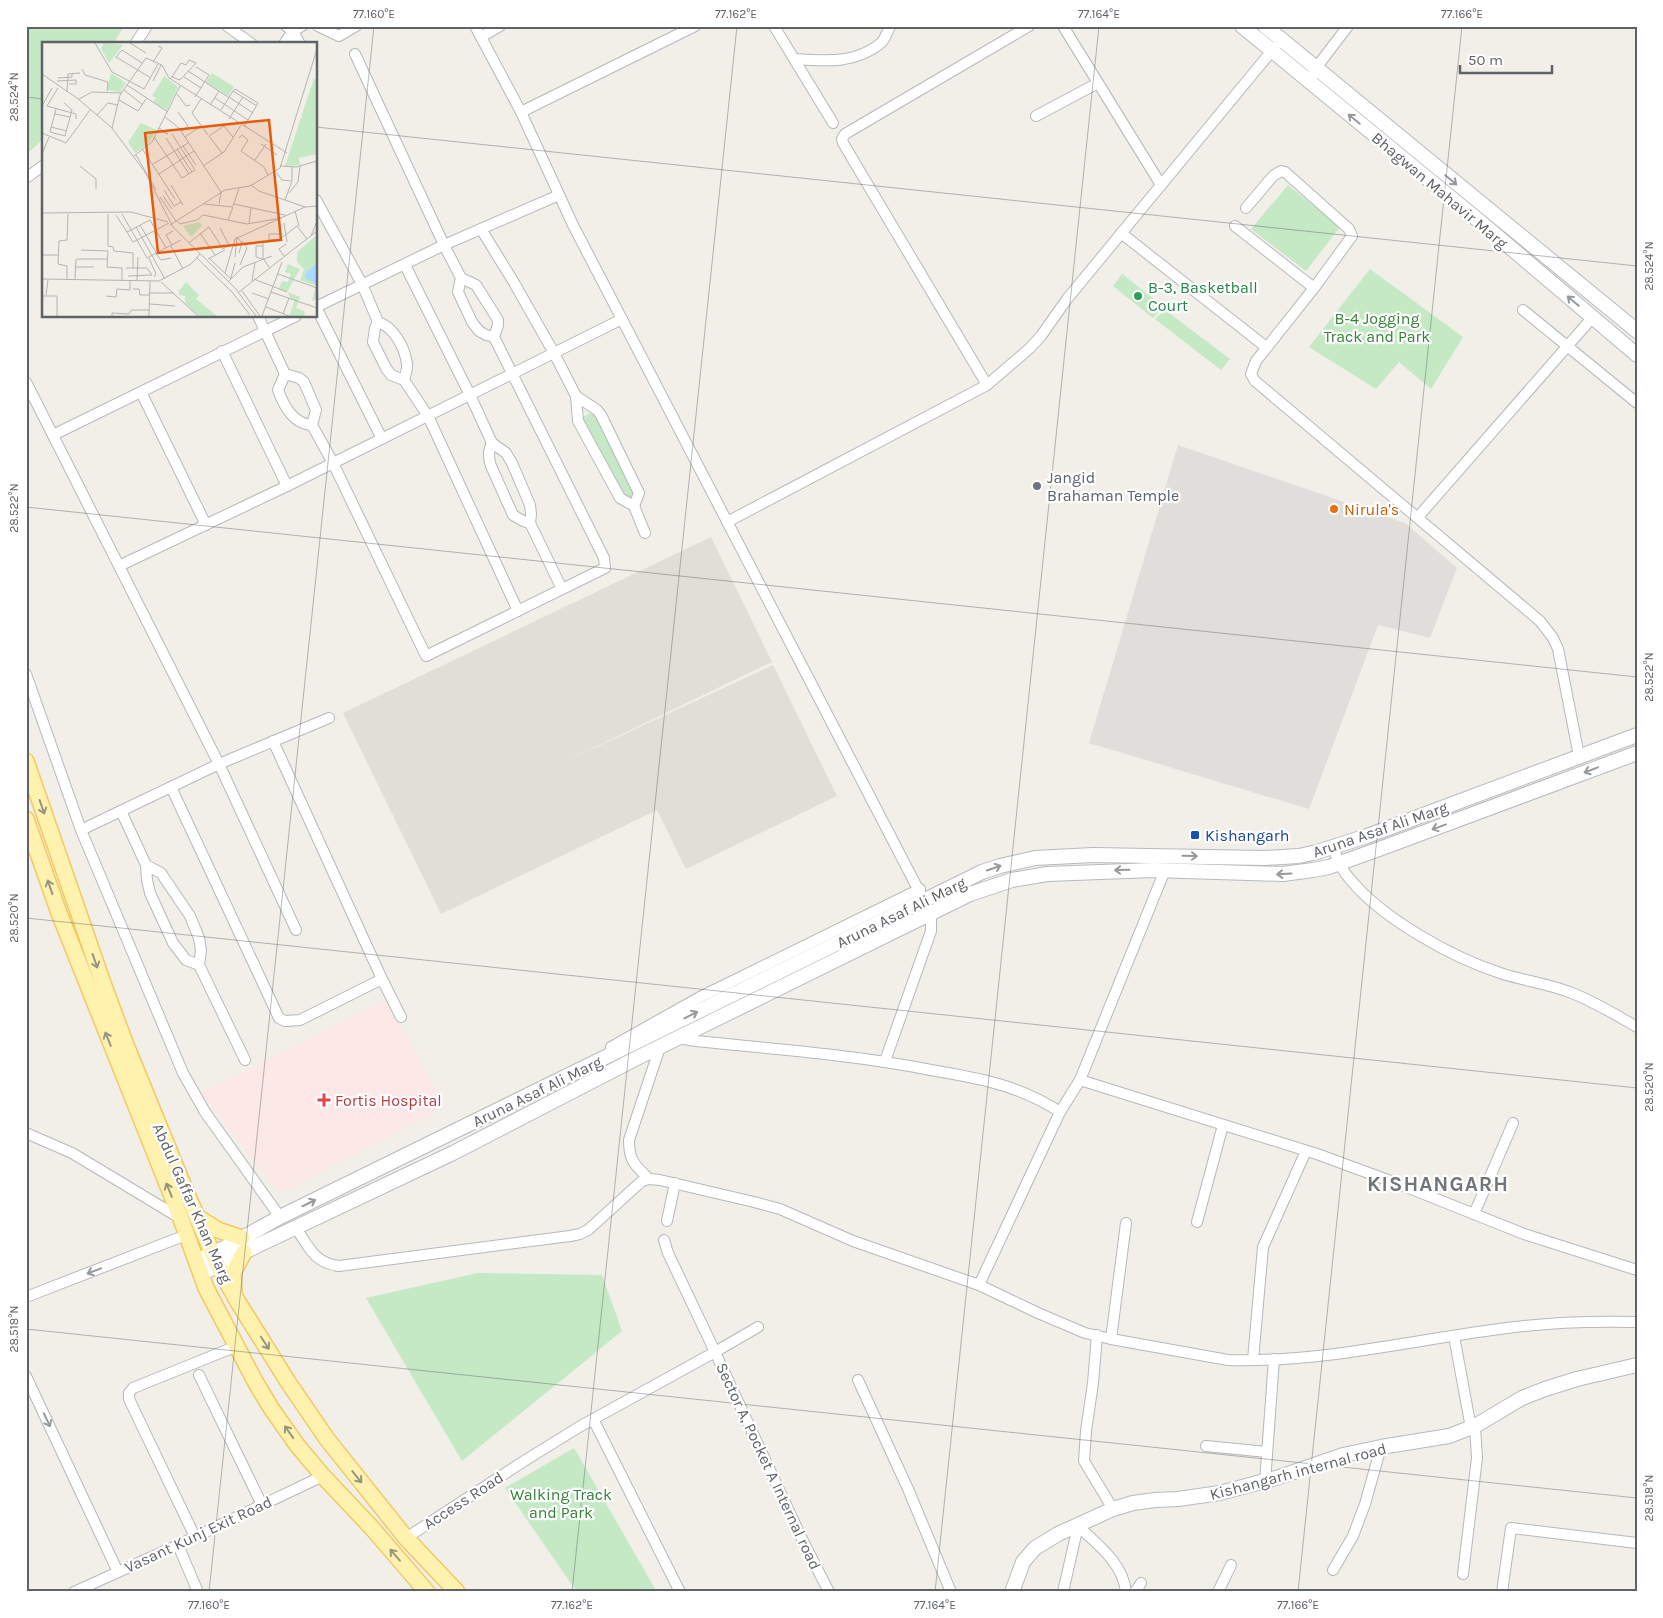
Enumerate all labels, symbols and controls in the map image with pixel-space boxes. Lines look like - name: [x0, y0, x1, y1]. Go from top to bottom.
- text: 77.160°E: [353, 7, 395, 21]
- text: 77.162°E: [715, 7, 757, 21]
- text: 77.164°E: [1078, 7, 1120, 21]
- text: 77.166°E: [1441, 7, 1483, 21]
- inset map: [42, 42, 318, 318]
- scale bar: [1460, 42, 1553, 74]
- text: 50 m: [1468, 51, 1503, 69]
- text: 28.524°N: [7, 72, 21, 122]
- one-way arrow: [1348, 113, 1361, 124]
- street label: Bhagwan Mahavir Marg: [1368, 128, 1511, 253]
- one-way arrow: [1444, 174, 1457, 185]
- text: 28.524°N: [1642, 241, 1656, 291]
- place label: B-3, Basketball Court: [1148, 278, 1258, 315]
- marker: B-3, Basketball Court: [1132, 290, 1144, 302]
- one-way arrow: [1566, 296, 1579, 307]
- park label: B-4 Jogging Track and Park: [1324, 309, 1430, 346]
- place label: Jangid Brahaman Temple: [1047, 468, 1179, 505]
- marker: Jangid Brahaman Temple: [1031, 480, 1043, 492]
- text: 28.522°N: [7, 483, 21, 533]
- place label: Nirula's: [1344, 500, 1399, 519]
- marker: Nirula's: [1328, 503, 1340, 515]
- text: 28.522°N: [1642, 652, 1656, 702]
- one-way arrow: [1584, 766, 1600, 775]
- street label: Aruna Asaf Ali Marg: [1310, 797, 1450, 862]
- one-way arrow: [38, 799, 47, 814]
- one-way arrow: [1432, 823, 1447, 832]
- place label: Kishangarh: [1205, 826, 1289, 845]
- marker: Kishangarh: [1189, 829, 1201, 841]
- one-way arrow: [1182, 851, 1198, 861]
- one-way arrow: [986, 863, 1002, 872]
- one-way arrow: [1114, 865, 1130, 875]
- one-way arrow: [1276, 869, 1292, 878]
- street label: Aruna Asaf Ali Marg: [833, 873, 969, 952]
- one-way arrow: [45, 880, 54, 896]
- text: 28.520°N: [7, 893, 21, 943]
- one-way arrow: [91, 952, 100, 968]
- one-way arrow: [683, 1010, 698, 1019]
- one-way arrow: [103, 1032, 113, 1047]
- street label: Aruna Asaf Ali Marg: [469, 1052, 605, 1131]
- text: 28.520°N: [1642, 1062, 1656, 1112]
- place label: Fortis Hospital: [335, 1091, 442, 1110]
- marker: Fortis Hospital: [317, 1093, 331, 1107]
- street label: Abdul Gaffar Khan Marg: [149, 1120, 236, 1286]
- district label: KISHANGARH: [1367, 1172, 1509, 1196]
- one-way arrow: [164, 1182, 173, 1197]
- one-way arrow: [301, 1197, 316, 1207]
- one-way arrow: [87, 1267, 102, 1276]
- text: 28.518°N: [7, 1306, 21, 1352]
- one-way arrow: [260, 1336, 270, 1350]
- street label: Sector A, Pocket A Internal road: [712, 1360, 825, 1573]
- one-way arrow: [43, 1412, 52, 1427]
- one-way arrow: [283, 1426, 294, 1440]
- street label: Kishangarh internal road: [1208, 1439, 1389, 1504]
- street label: Access Road: [420, 1468, 507, 1533]
- one-way arrow: [352, 1470, 363, 1483]
- text: 28.518°N: [1642, 1475, 1656, 1521]
- park label: Walking Track and Park: [510, 1485, 612, 1522]
- street label: Vasant Kunj Exit Road: [121, 1492, 275, 1577]
- one-way arrow: [390, 1549, 401, 1562]
- text: 77.160°E: [188, 1598, 230, 1612]
- text: 77.162°E: [551, 1598, 593, 1612]
- text: 77.164°E: [914, 1598, 956, 1612]
- text: 77.166°E: [1277, 1598, 1319, 1612]

